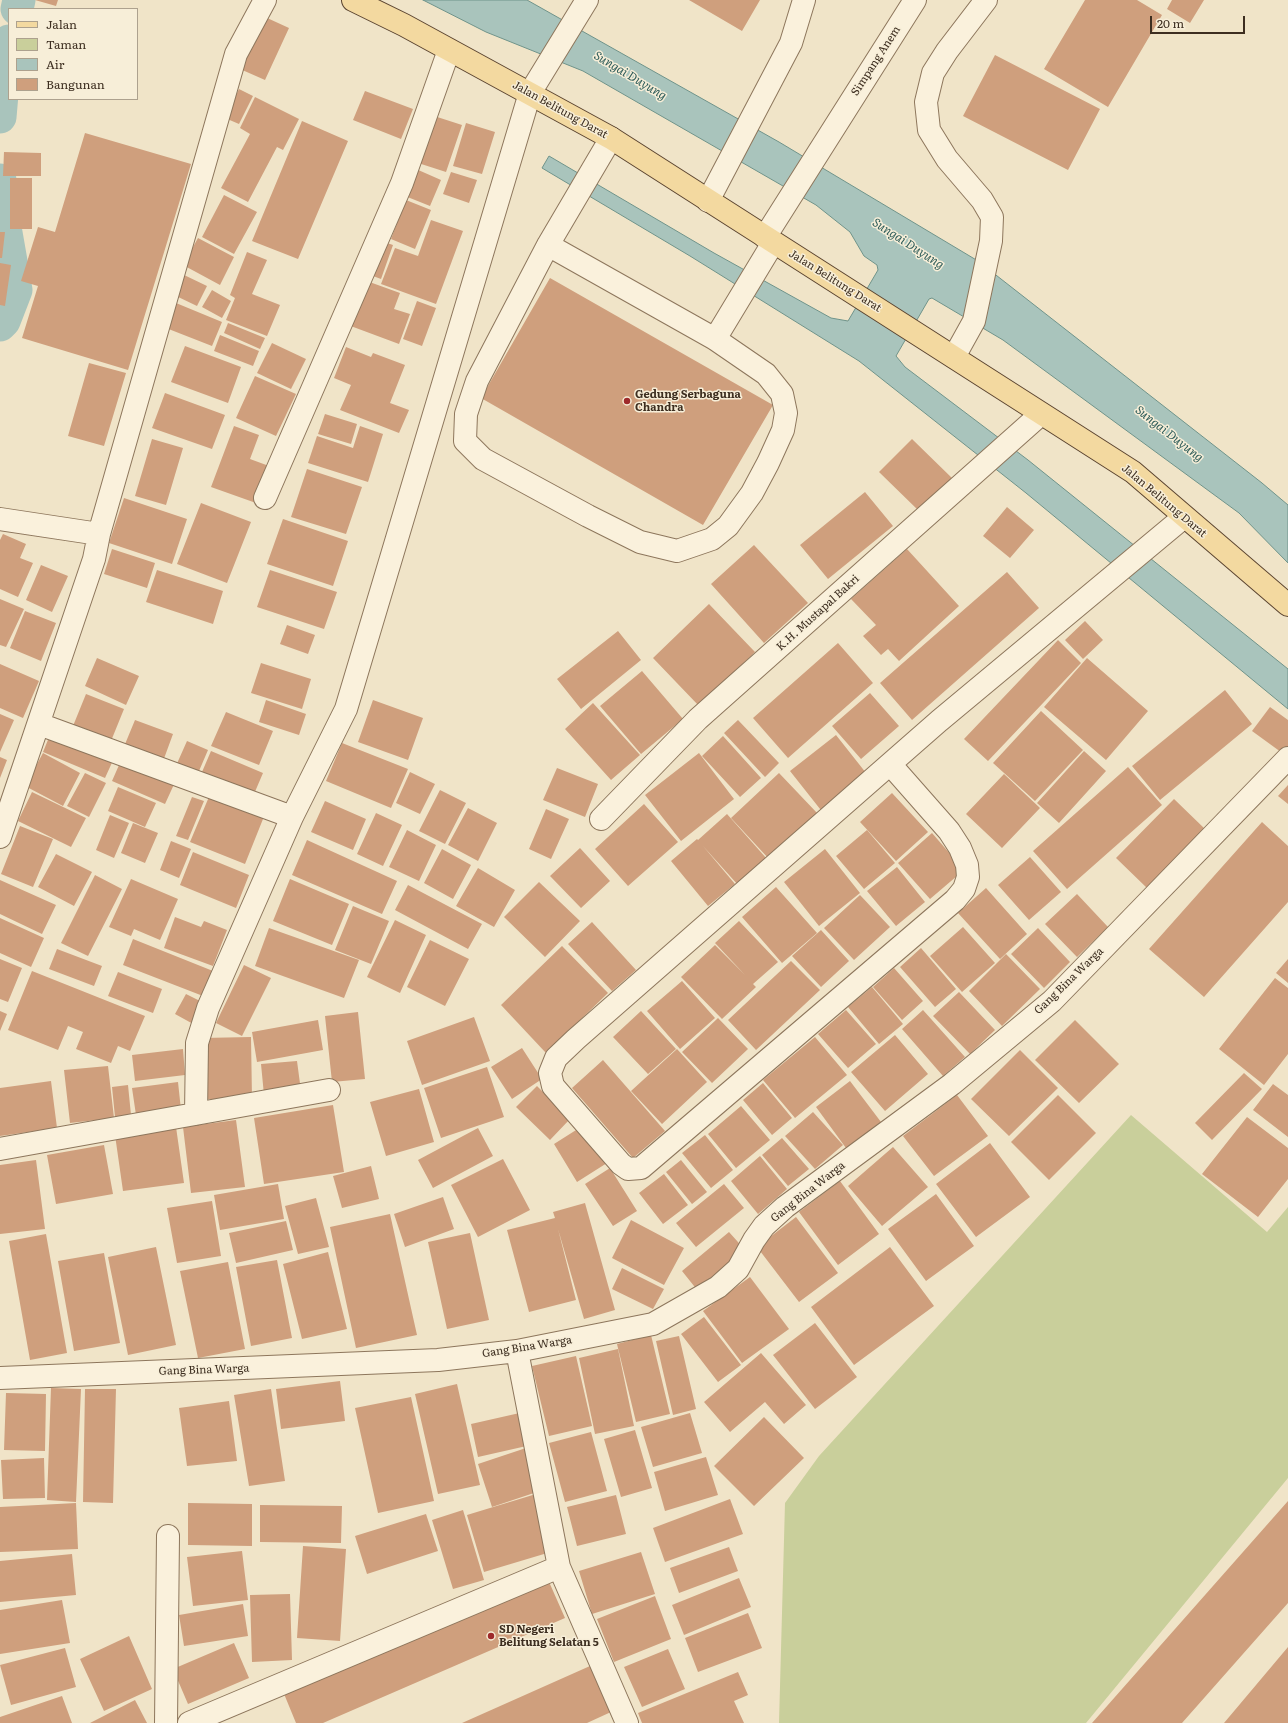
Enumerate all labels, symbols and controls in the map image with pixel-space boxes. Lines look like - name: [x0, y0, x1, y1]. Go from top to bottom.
- legend: [8, 8, 138, 100]
- scale bar: [1152, 8, 1247, 34]
- text: 20 m: [1157, 14, 1184, 32]
- text: Jalan: [46, 15, 77, 33]
- street label: Simpang Anem: [849, 24, 903, 98]
- text: Taman: [46, 35, 86, 53]
- water label: Sungai Duyung: [591, 49, 669, 103]
- text: Air: [46, 55, 65, 73]
- text: Bangunan: [46, 75, 105, 93]
- street label: Jalan Belitung Darat: [510, 78, 610, 142]
- water label: Sungai Duyung: [870, 216, 946, 272]
- street label: Jalan Belitung Darat: [786, 247, 884, 315]
- place label: Gedung Serbaguna Chandra: [635, 388, 741, 414]
- marker: Gedung Serbaguna Chandra: [622, 396, 632, 406]
- water label: Sungai Duyung: [1132, 403, 1206, 465]
- street label: Jalan Belitung Darat: [1119, 462, 1209, 540]
- street label: K.H. Mustapal Bakri: [774, 572, 862, 654]
- street label: Gang Bina Warga: [1032, 945, 1106, 1017]
- street label: Gang Bina Warga: [768, 1159, 848, 1225]
- street label: Gang Bina Warga: [481, 1333, 573, 1361]
- street label: Gang Bina Warga: [158, 1362, 250, 1378]
- place label: SD Negeri Belitung Selatan 5: [499, 1623, 599, 1649]
- marker: SD Negeri Belitung Selatan 5: [486, 1631, 496, 1641]

